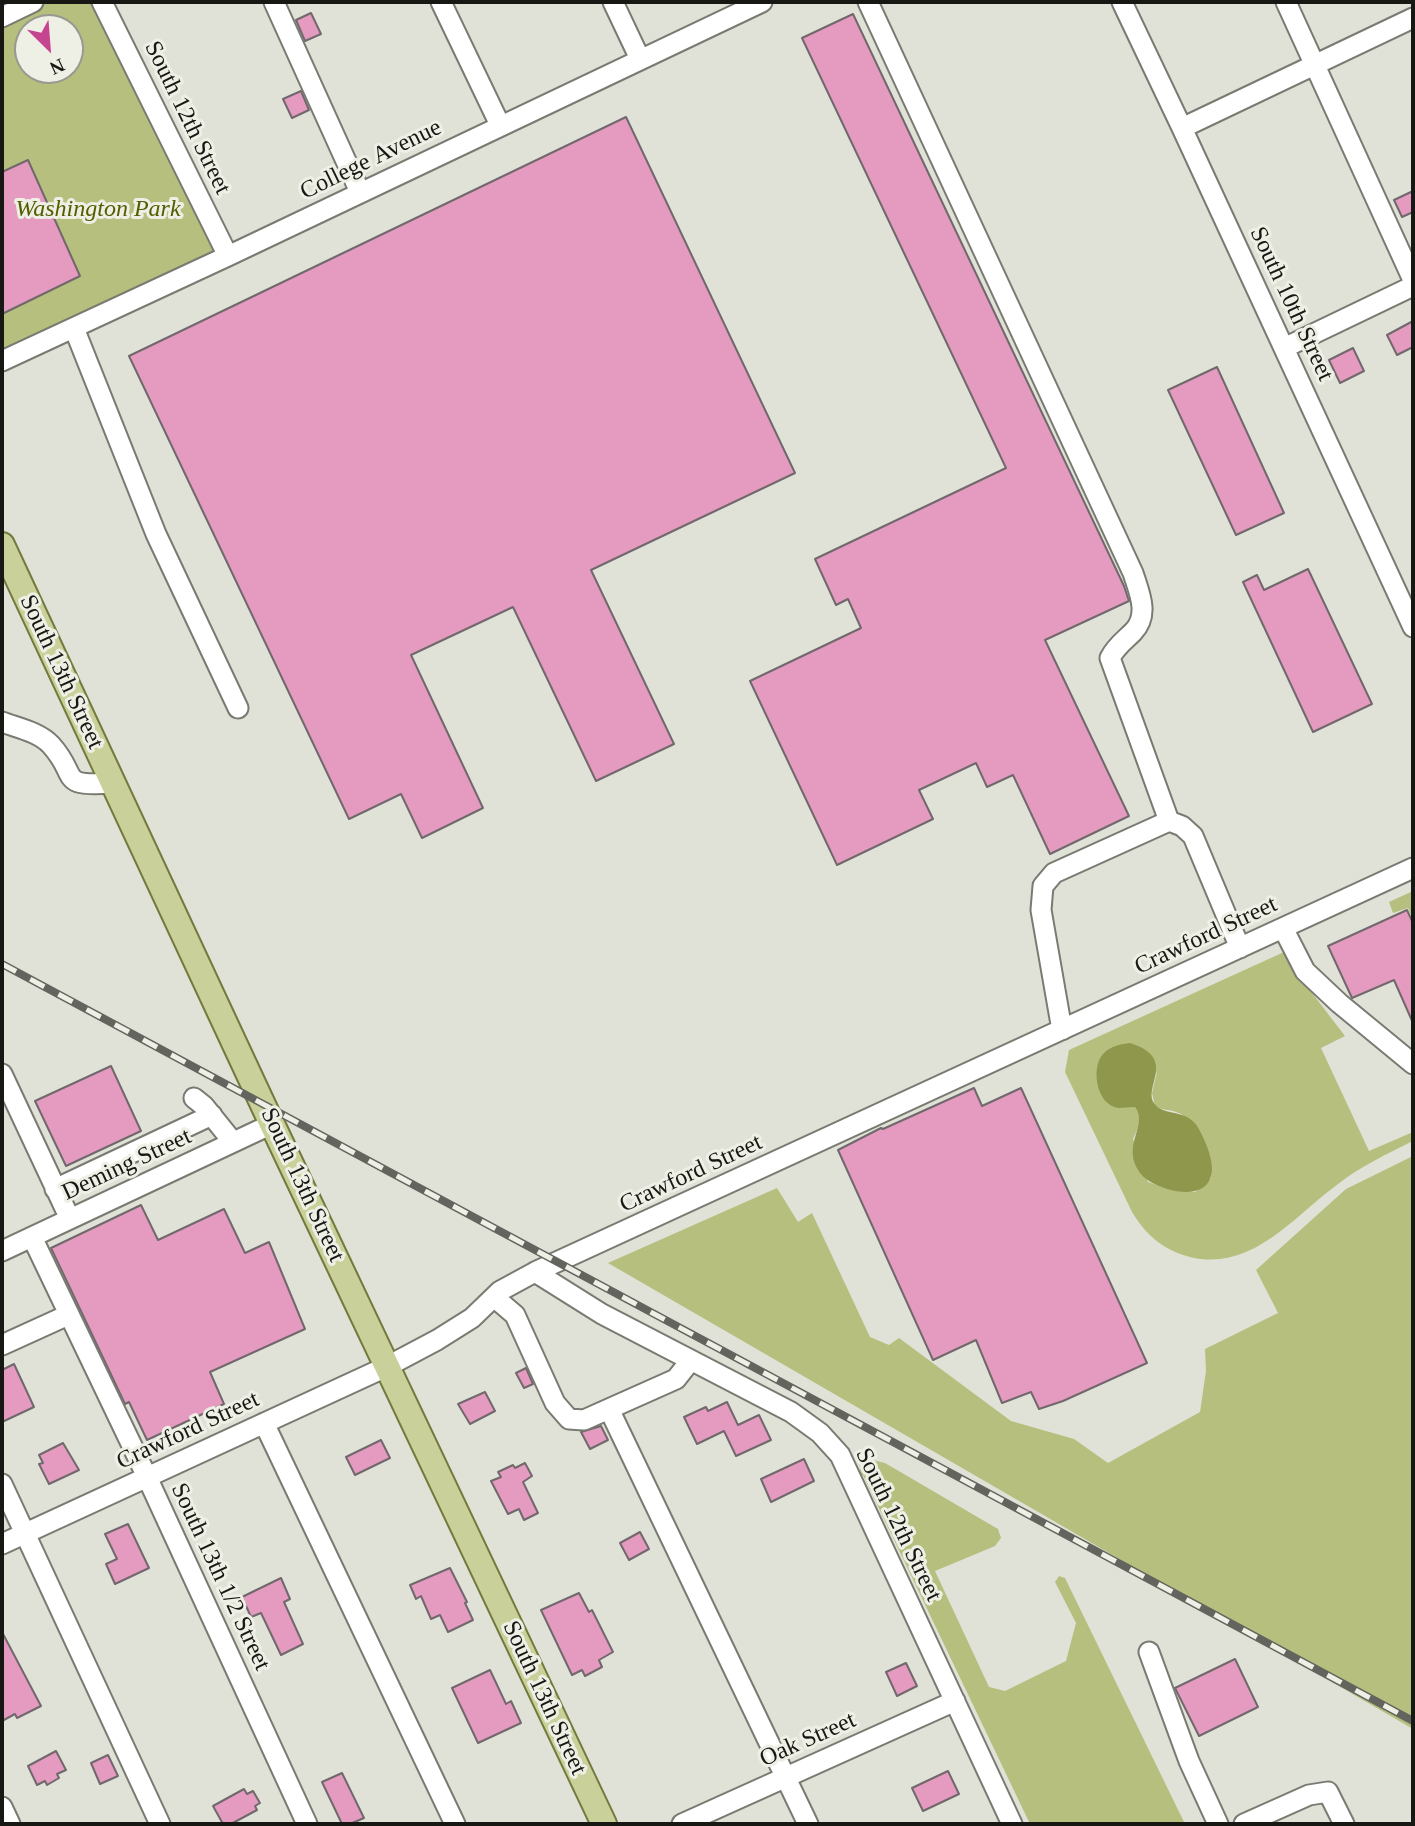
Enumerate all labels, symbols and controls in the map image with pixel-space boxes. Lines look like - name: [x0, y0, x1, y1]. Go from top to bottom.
- north arrow: [14, 14, 84, 84]
- street label: South 12th Street: [138, 37, 236, 199]
- text: N: [47, 54, 68, 79]
- street label: College Avenue: [296, 113, 446, 207]
- park label: Washington Park: [15, 196, 181, 224]
- street label: South 10th Street: [1243, 222, 1339, 386]
- street label: South 13th Street: [13, 590, 109, 754]
- street label: Crawford Street: [1130, 890, 1282, 982]
- street label: South 13th Street: [254, 1103, 350, 1267]
- street label: Deming Street: [58, 1123, 196, 1207]
- street label: Crawford Street: [615, 1128, 767, 1220]
- street label: Crawford Street: [112, 1385, 264, 1477]
- street label: South 12th Street: [849, 1444, 947, 1606]
- street label: South 13th 1/2 Street: [164, 1479, 276, 1675]
- street label: South 13th Street: [496, 1616, 592, 1780]
- street label: Oak Street: [756, 1706, 860, 1774]

